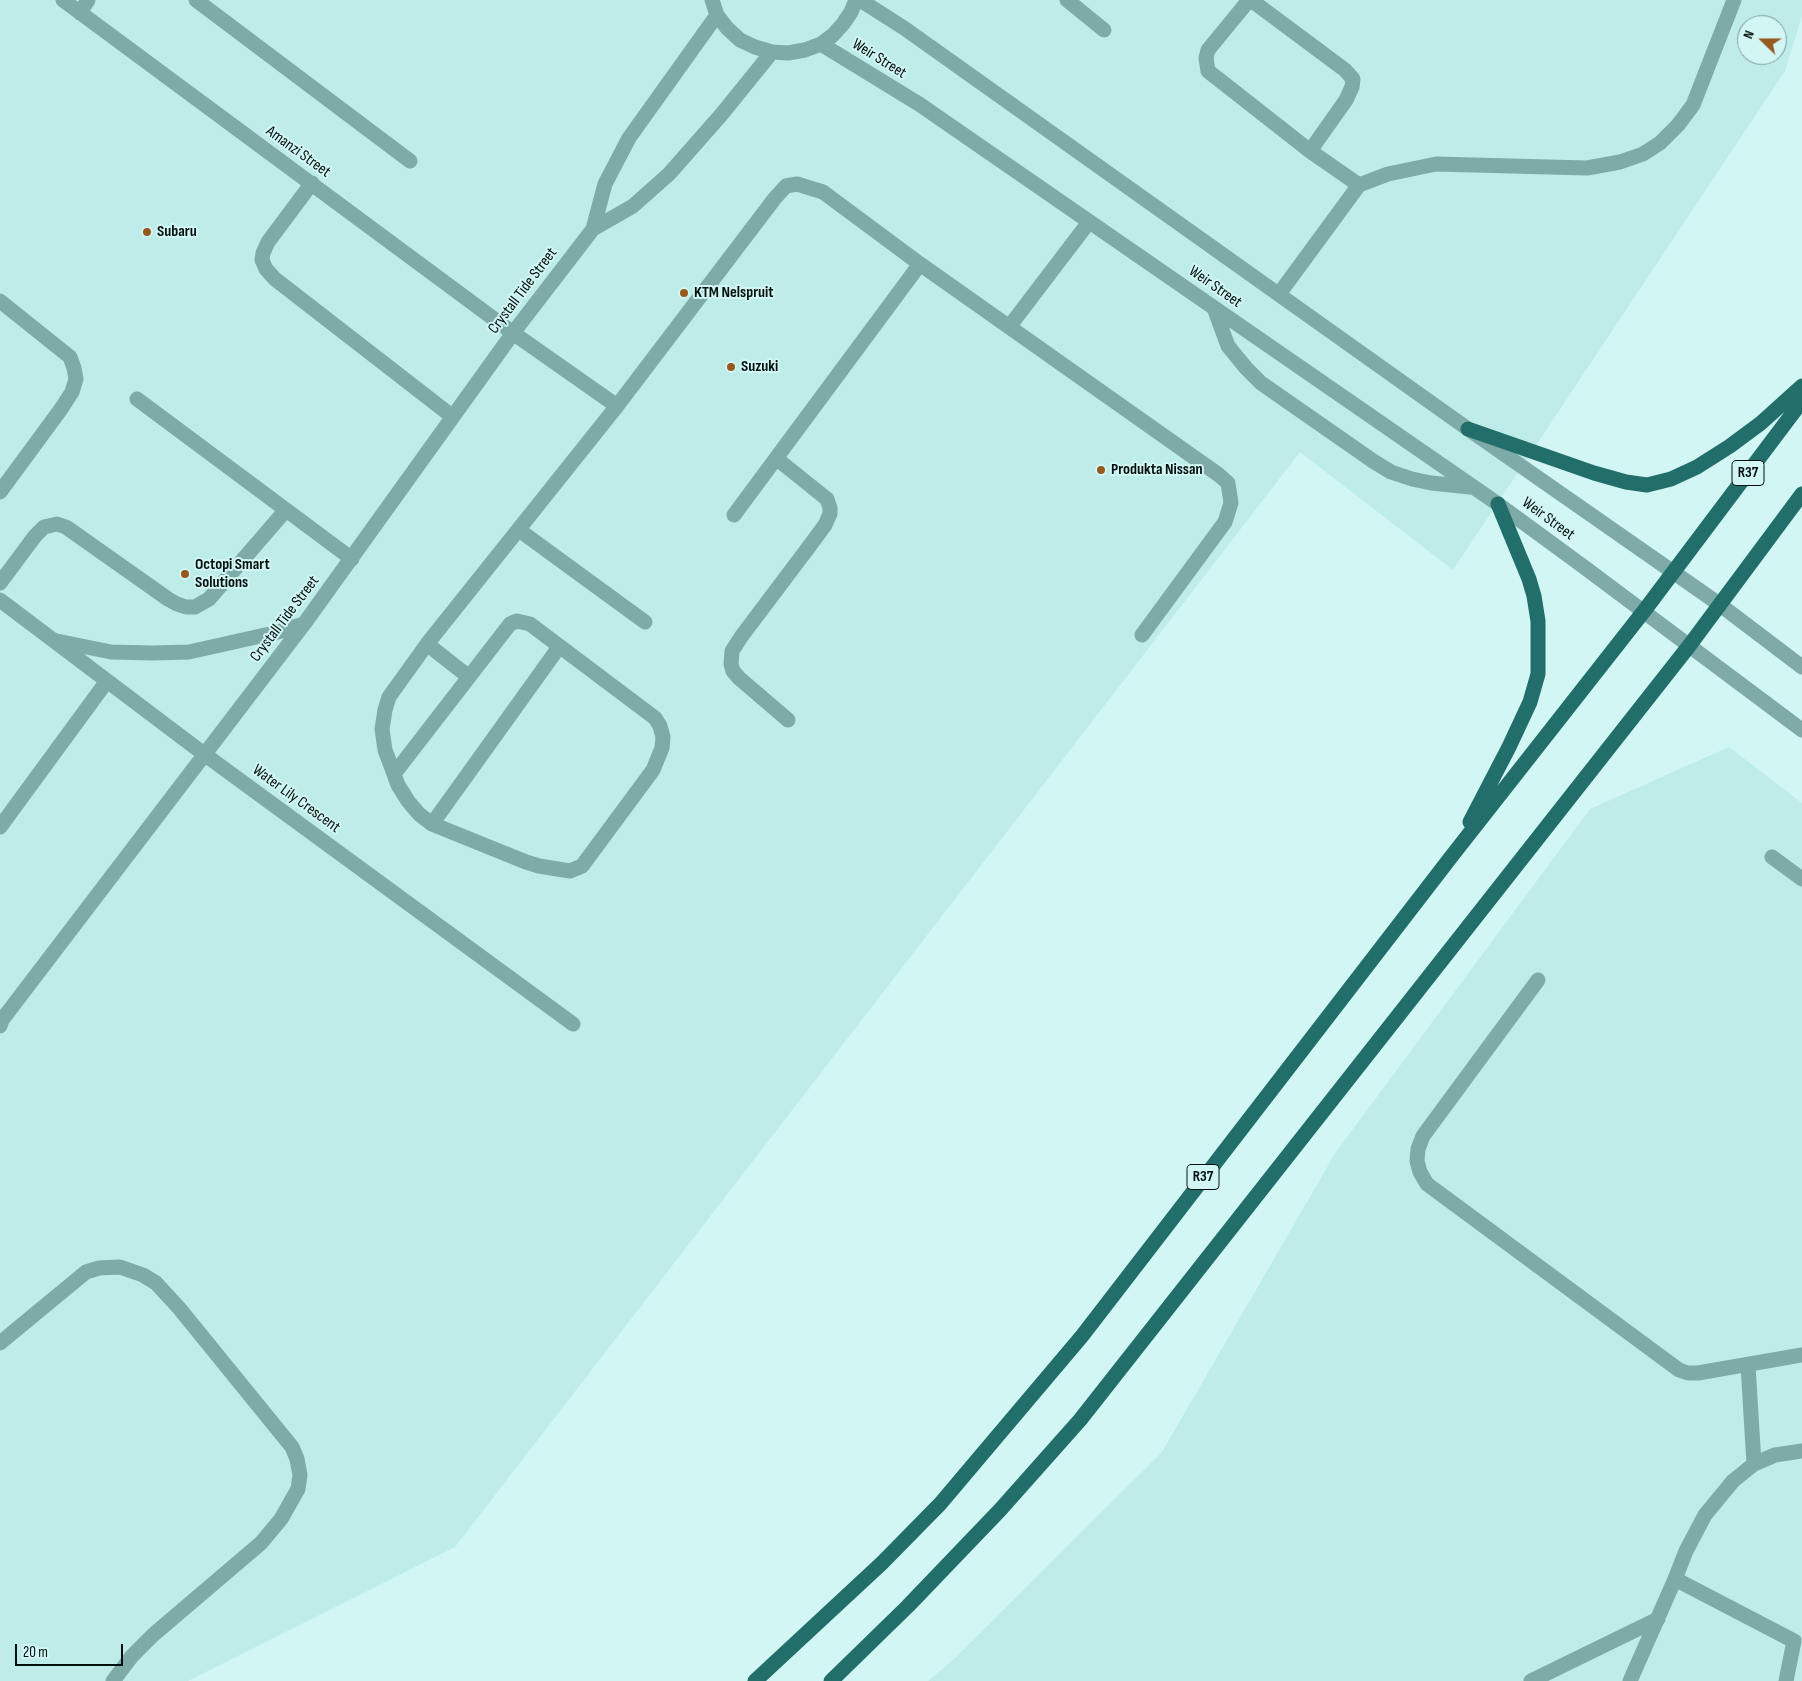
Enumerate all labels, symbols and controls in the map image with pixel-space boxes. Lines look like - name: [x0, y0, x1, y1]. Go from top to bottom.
- north arrow: [1737, 15, 1787, 65]
- text: N: [1739, 28, 1758, 41]
- street label: Weir Street: [848, 35, 910, 83]
- street label: Amanzi Street: [262, 122, 334, 182]
- place label: Subaru: [157, 222, 197, 242]
- marker: Subaru: [141, 226, 153, 238]
- street label: Crystall Tide Street: [484, 244, 562, 338]
- street label: Weir Street: [1185, 262, 1245, 312]
- place label: KTM Nelspruit: [694, 283, 774, 303]
- marker: KTM Nelspruit: [678, 287, 690, 299]
- place label: Suzuki: [741, 357, 778, 377]
- marker: Suzuki: [725, 361, 737, 373]
- place label: Produkta Nissan: [1111, 460, 1203, 480]
- road number: R37: [1732, 460, 1764, 486]
- marker: Produkta Nissan: [1095, 464, 1107, 476]
- street label: Weir Street: [1518, 493, 1578, 545]
- place label: Octopi Smart Solutions: [195, 555, 270, 593]
- marker: Octopi Smart Solutions: [179, 568, 191, 580]
- street label: Crystall Tide Street: [246, 572, 324, 666]
- street label: Water Lily Crescent: [248, 761, 344, 837]
- road number: R37: [1187, 1164, 1219, 1190]
- scale bar: [18, 1634, 125, 1666]
- text: 20 m: [23, 1643, 48, 1662]

